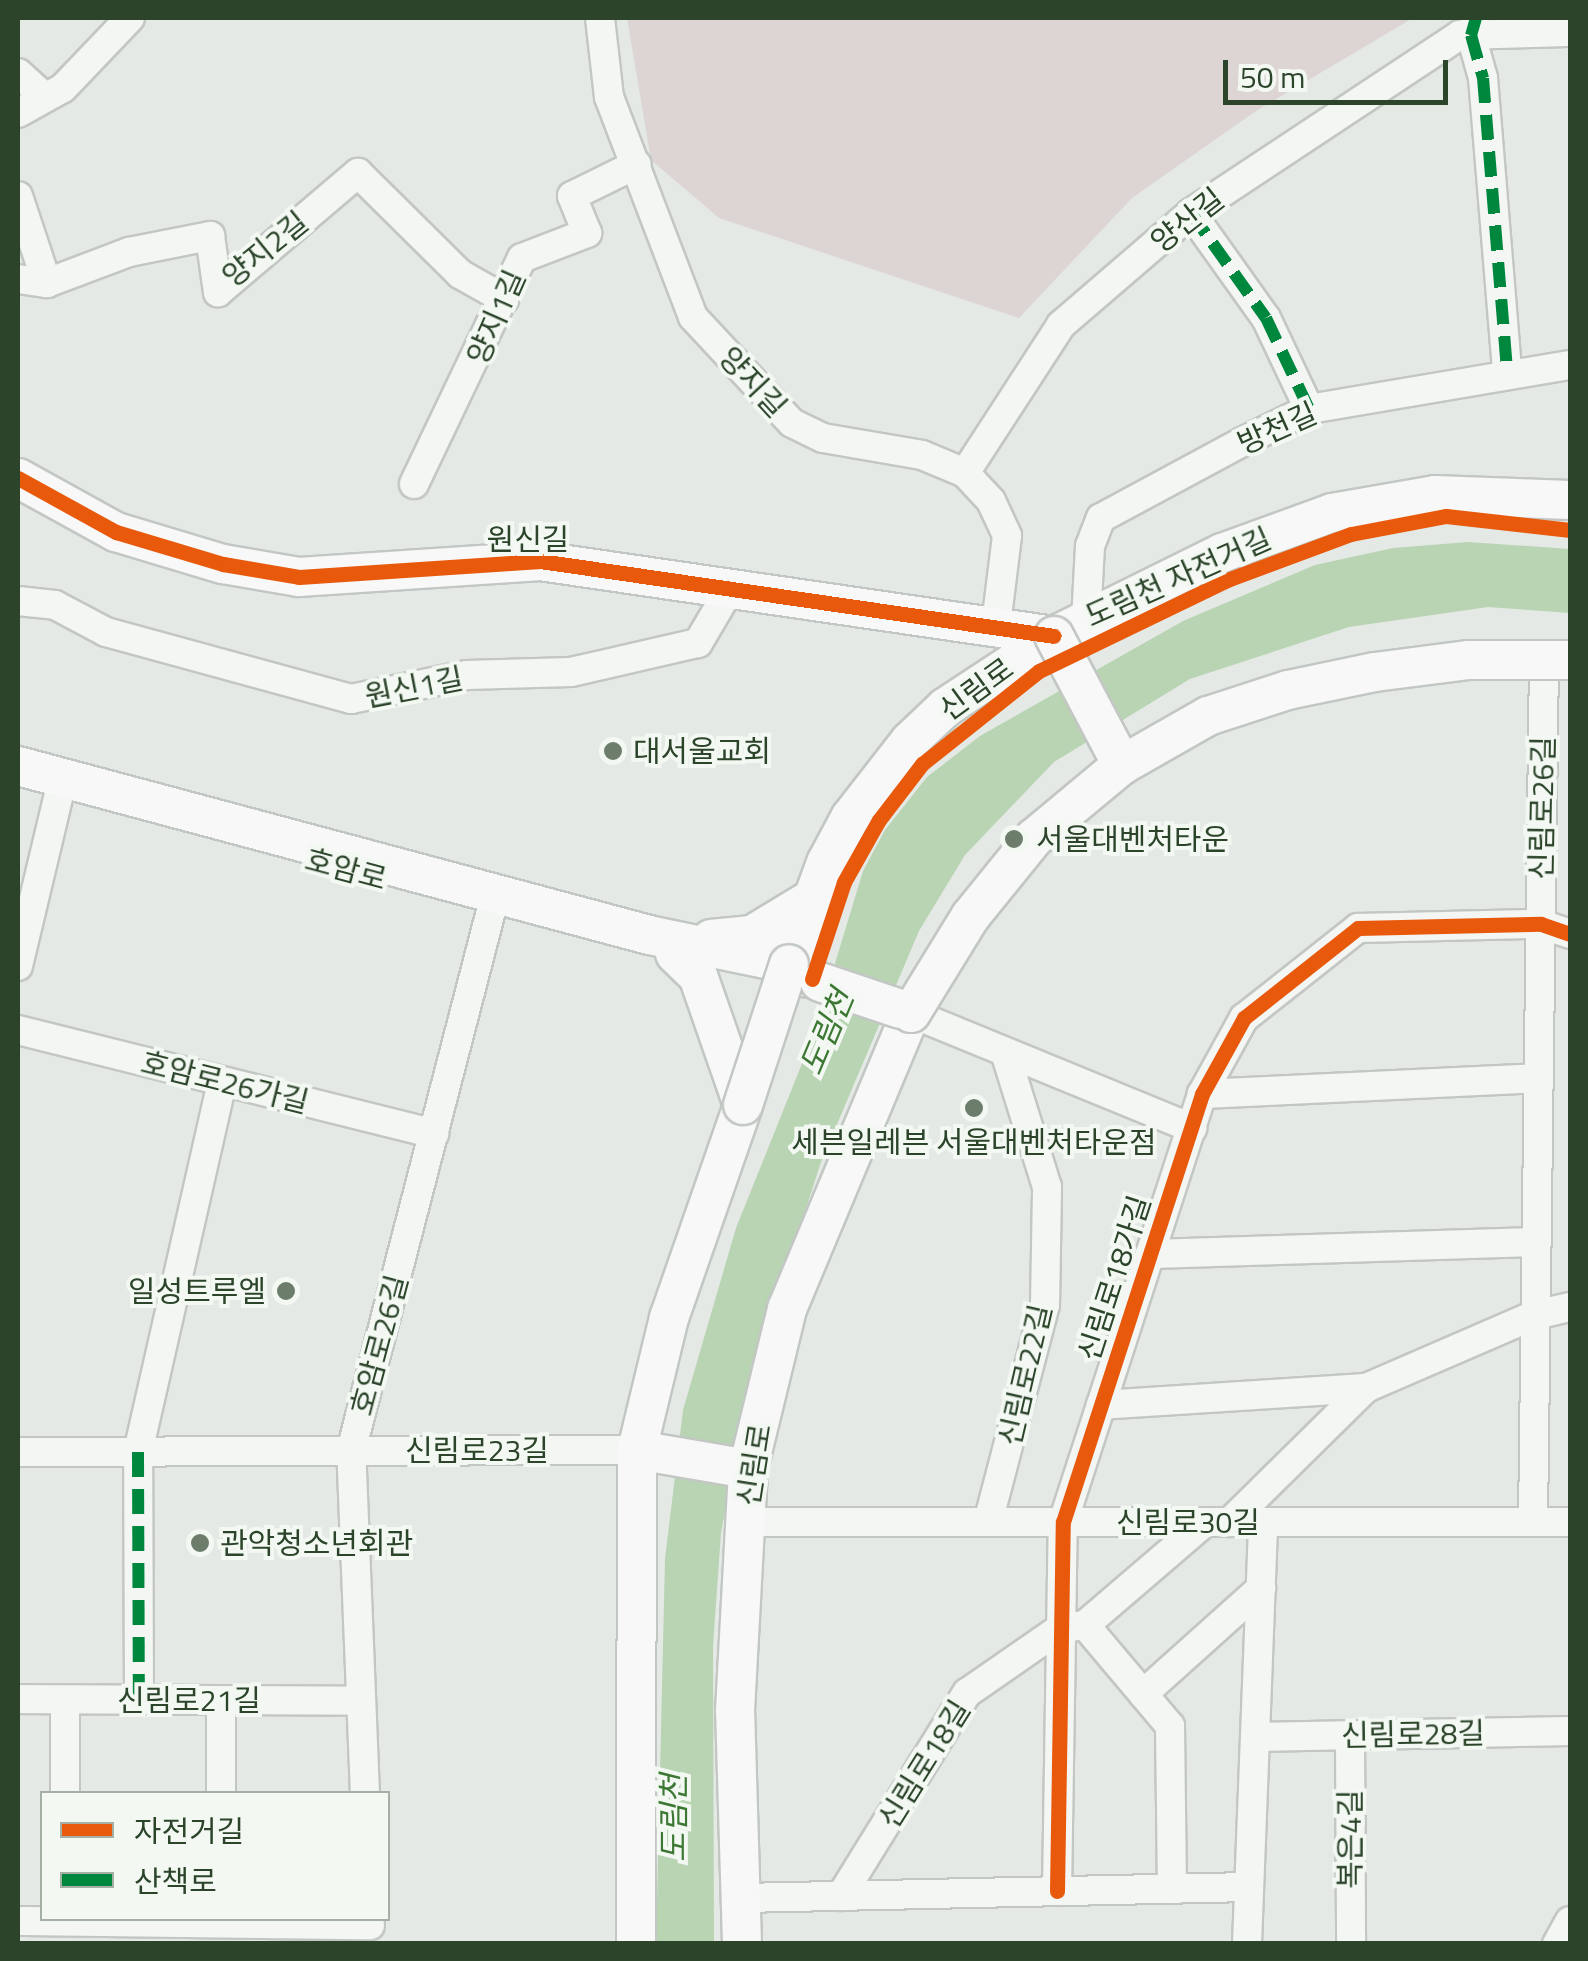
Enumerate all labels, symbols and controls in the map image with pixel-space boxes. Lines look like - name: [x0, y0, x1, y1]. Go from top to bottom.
- scale bar: [1228, 40, 1453, 102]
- text: 50 m: [1240, 54, 1305, 100]
- street label: 양산길: [1143, 180, 1231, 260]
- street label: 양지2길: [215, 204, 315, 294]
- street label: 양지1길: [459, 264, 533, 370]
- street label: 양지길: [712, 339, 794, 425]
- street label: 방천길: [1232, 395, 1322, 461]
- street label: 도림천 자전거길: [1079, 520, 1277, 634]
- street label: 원신길: [487, 521, 569, 557]
- street label: 신림로: [932, 650, 1020, 728]
- street label: 원신1길: [362, 660, 466, 714]
- place label: 대서울교회: [633, 733, 771, 769]
- street label: 신림로26길: [1523, 736, 1561, 880]
- marker: 대서울교회: [602, 740, 624, 762]
- place label: 서울대벤처타운: [1036, 821, 1229, 857]
- marker: 서울대벤처타운: [1001, 826, 1027, 852]
- street label: 호암로: [301, 841, 391, 897]
- water label: 도림천: [791, 984, 861, 1080]
- street label: 호암로26가길: [137, 1044, 313, 1120]
- marker: 세븐일레븐 서울대벤처타운점: [963, 1097, 985, 1119]
- place label: 세븐일레븐 서울대벤처타운점: [791, 1124, 1157, 1160]
- street label: 신림로18가길: [1070, 1191, 1158, 1365]
- street label: 호암로26길: [343, 1271, 415, 1419]
- place label: 일성트루엘: [128, 1273, 266, 1309]
- marker: 일성트루엘: [275, 1280, 297, 1302]
- street label: 신림로22길: [991, 1301, 1059, 1449]
- street label: 신림로: [730, 1421, 778, 1509]
- street label: 신림로23길: [405, 1432, 549, 1468]
- street label: 신림로30길: [1116, 1504, 1260, 1540]
- place label: 관악청소년회관: [220, 1525, 413, 1561]
- marker: 관악청소년회관: [189, 1532, 211, 1554]
- street label: 신림로21길: [117, 1682, 261, 1718]
- street label: 신림로18길: [871, 1693, 977, 1835]
- street label: 신림로28길: [1341, 1715, 1485, 1753]
- water label: 도림천: [654, 1774, 692, 1862]
- street label: 복은4길: [1332, 1789, 1368, 1889]
- legend: [40, 1791, 390, 1921]
- text: 자전거길: [134, 1808, 244, 1854]
- text: 산책로: [134, 1858, 217, 1904]

